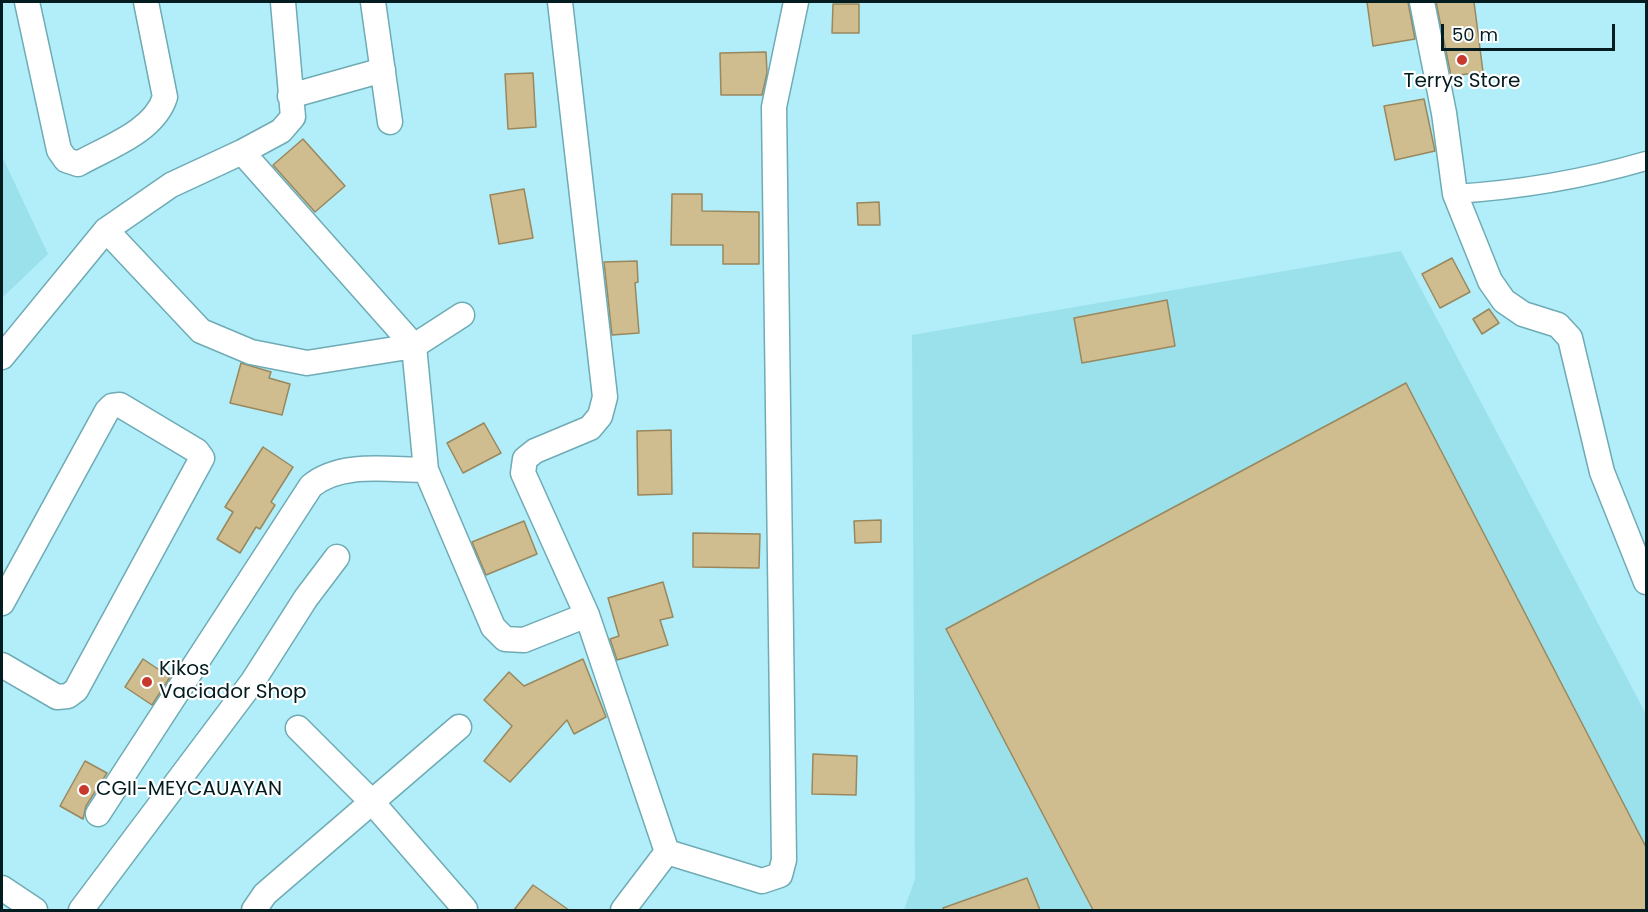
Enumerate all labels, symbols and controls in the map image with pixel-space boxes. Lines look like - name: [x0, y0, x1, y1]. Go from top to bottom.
- scale bar: [1444, 12, 1618, 50]
- text: 50 m: [1452, 22, 1498, 47]
- marker: Terrys Store: [1455, 53, 1469, 67]
- place label: Terrys Store: [1404, 70, 1520, 94]
- place label: Kikos Vaciador Shop: [159, 658, 307, 705]
- marker: Kikos Vaciador Shop: [140, 675, 154, 689]
- place label: CGII-MEYCAUAYAN: [96, 778, 282, 802]
- marker: CGII-MEYCAUAYAN: [77, 783, 91, 797]

